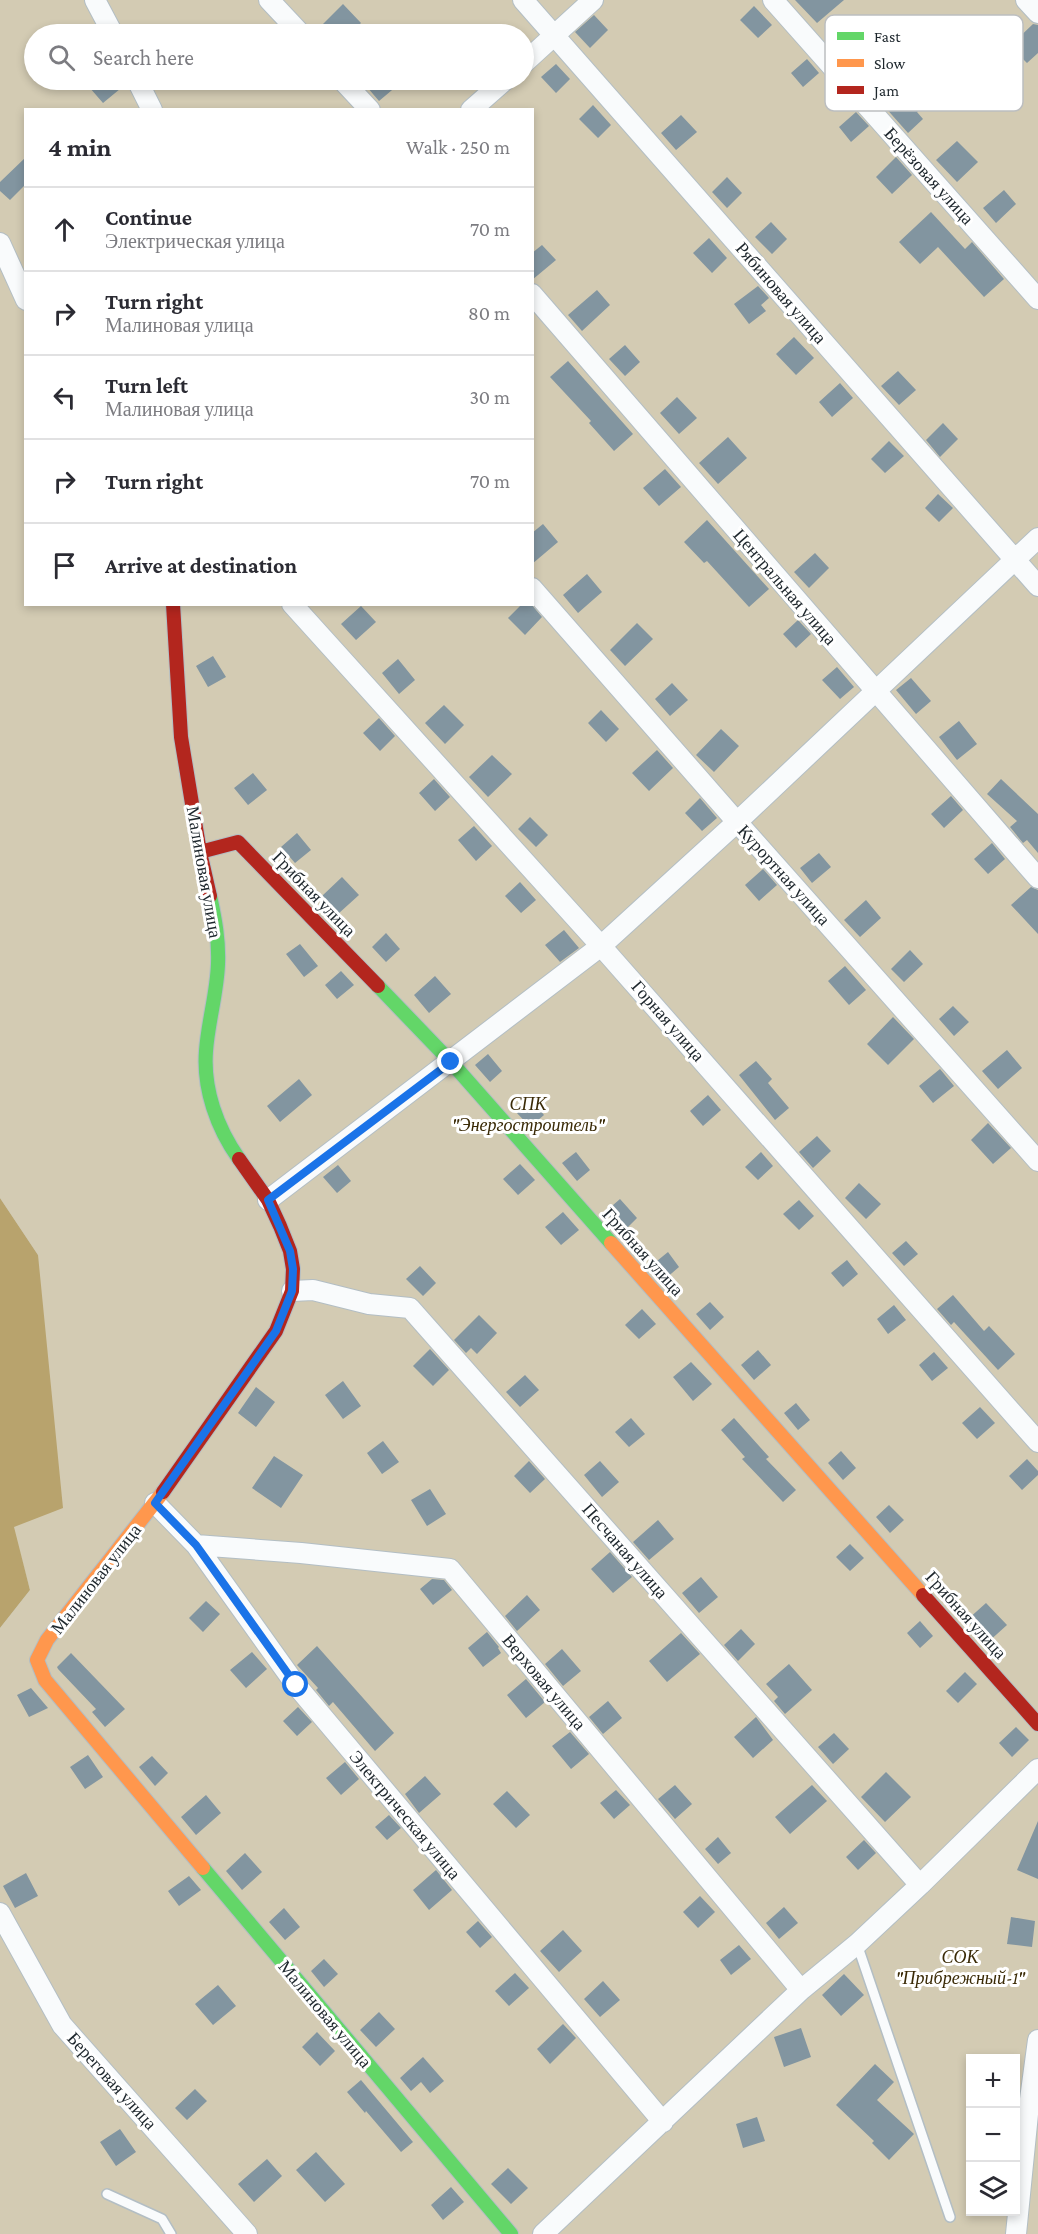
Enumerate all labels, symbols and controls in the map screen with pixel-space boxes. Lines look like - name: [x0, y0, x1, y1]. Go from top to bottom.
- legend: [825, 15, 1023, 111]
- search box: [24, 24, 534, 90]
- text: Fast: [874, 28, 901, 45]
- icon: search: [45, 41, 78, 74]
- text: Search here: [93, 45, 194, 70]
- text: Slow: [874, 55, 906, 72]
- text: Jam: [872, 82, 899, 100]
- street label: Берёзовая улица: [880, 123, 978, 229]
- text: 4 min: [48, 133, 112, 162]
- text: Walk · 250 m: [406, 136, 510, 158]
- text: Continue: [105, 205, 192, 230]
- icon: ahead: [48, 213, 81, 246]
- text: 70 m: [470, 218, 510, 240]
- text: Электрическая улица: [105, 230, 285, 252]
- street label: Рябиновая улица: [732, 238, 830, 348]
- text: Turn right: [105, 289, 203, 314]
- icon: right: [48, 297, 81, 330]
- text: 80 m: [468, 302, 510, 324]
- text: Малиновая улица: [105, 314, 254, 336]
- text: Turn left: [105, 373, 188, 398]
- icon: left: [48, 381, 81, 414]
- text: 30 m: [469, 386, 510, 408]
- text: Малиновая улица: [105, 398, 254, 420]
- icon: right: [48, 465, 81, 498]
- text: Turn right: [105, 469, 203, 494]
- text: 70 m: [470, 470, 510, 492]
- street label: Центральная улица: [729, 525, 841, 649]
- icon: arrive: [48, 549, 81, 582]
- text: Arrive at destination: [105, 553, 297, 578]
- street label: Малиновая улица: [183, 804, 225, 940]
- street label: Курортная улица: [734, 821, 834, 929]
- street label: Грибная улица: [268, 847, 360, 941]
- street label: Горная улица: [627, 976, 709, 1066]
- route end: [437, 1048, 463, 1074]
- park label: СПК "Энергостроитель": [452, 1094, 605, 1135]
- street label: Грибная улица: [598, 1204, 688, 1300]
- street label: Песчаная улица: [578, 1499, 672, 1603]
- street label: Малиновая улица: [47, 1520, 145, 1638]
- street label: Грибная улица: [921, 1567, 1011, 1663]
- street label: Верховая улица: [498, 1630, 590, 1734]
- route start: [282, 1671, 308, 1697]
- street label: Электрическая улица: [345, 1747, 465, 1883]
- park label: СОК "Прибрежный-1": [895, 1947, 1025, 1988]
- street label: Малиновая улица: [274, 1956, 376, 2072]
- street label: Береговая улица: [63, 2028, 161, 2134]
- map controls: [966, 2054, 1020, 2216]
- button: +: [966, 2054, 1020, 2108]
- button: −: [966, 2108, 1020, 2162]
- button: layers: [966, 2162, 1020, 2216]

